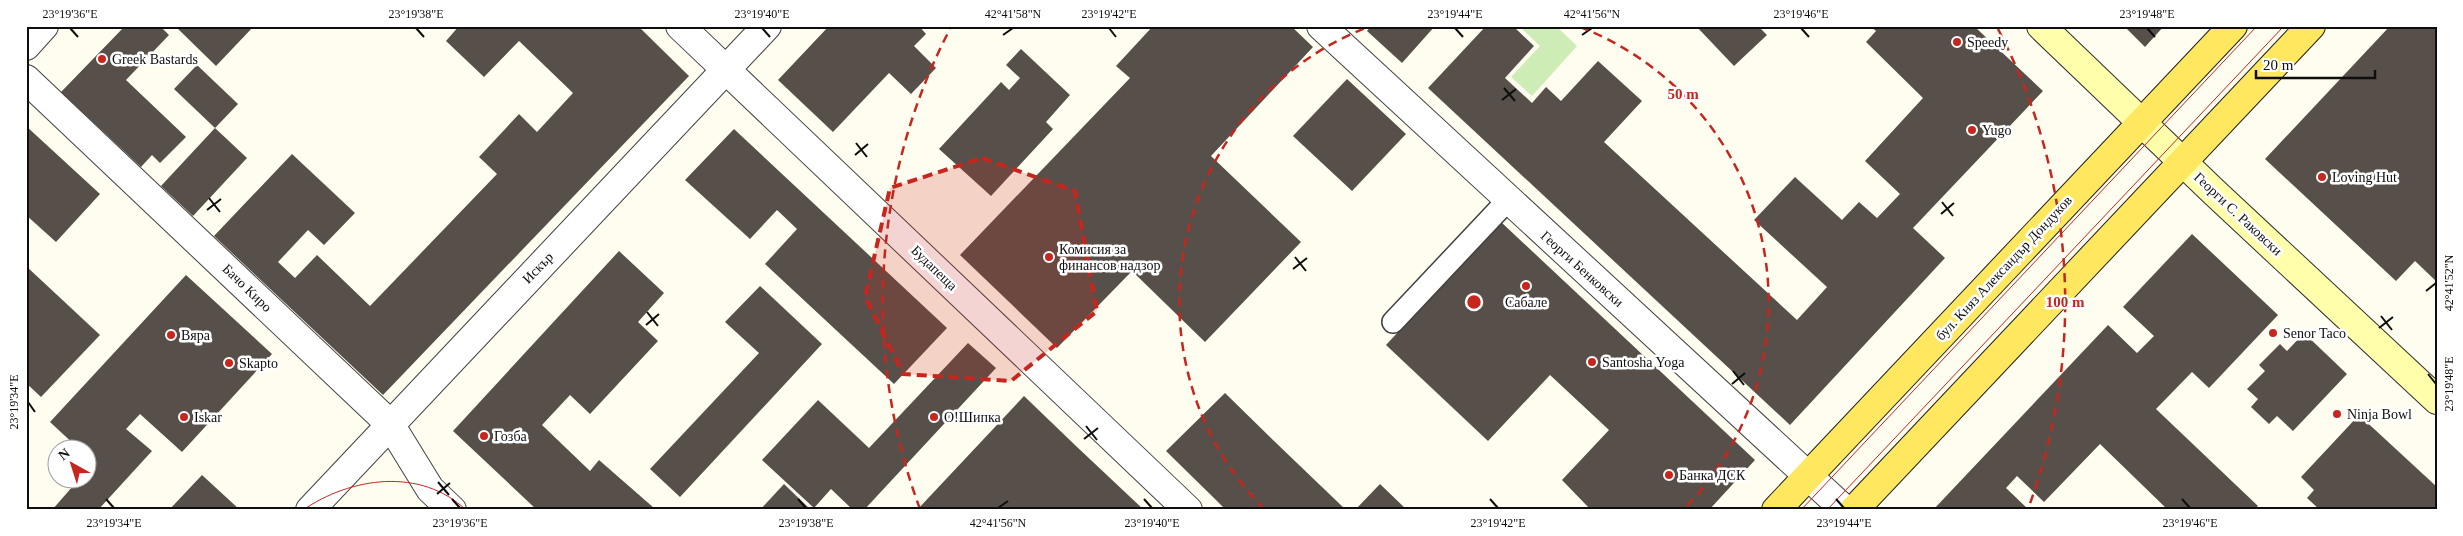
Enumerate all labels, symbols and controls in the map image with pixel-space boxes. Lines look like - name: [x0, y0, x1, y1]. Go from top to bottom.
- text: 23°19'36"E: [42, 7, 98, 21]
- text: 23°19'38"E: [388, 7, 444, 21]
- text: 23°19'40"E: [734, 7, 790, 21]
- text: 42°41'58"N: [985, 7, 1042, 21]
- text: 23°19'42"E: [1081, 7, 1137, 21]
- text: 23°19'44"E: [1427, 7, 1483, 21]
- text: 42°41'56"N: [1564, 7, 1621, 21]
- text: 23°19'46"E: [1773, 7, 1829, 21]
- text: 23°19'48"E: [2119, 7, 2175, 21]
- place label: Speedy: [1967, 35, 2008, 50]
- marker: Speedy: [1951, 36, 1963, 48]
- scale bar: [2256, 48, 2374, 80]
- place label: Greek Bastards: [112, 52, 198, 67]
- marker: Greek Bastards: [96, 53, 108, 65]
- text: 20 m: [2263, 57, 2294, 73]
- text: 50 m: [1667, 86, 1699, 102]
- place label: Yugo: [1982, 123, 2012, 138]
- marker: Yugo: [1966, 124, 1978, 136]
- street label: Георги С. Раковски: [2191, 169, 2285, 259]
- place label: Loving Hut: [2332, 170, 2397, 185]
- marker: Loving Hut: [2316, 171, 2328, 183]
- street label: бул. Княз Александър Дондуков: [1933, 192, 2075, 343]
- street label: Георги Бенковски: [1538, 228, 1627, 310]
- place label: Комисия за финансов надзор: [1059, 242, 1161, 273]
- street label: Будапеща: [908, 243, 961, 294]
- street label: Искър: [520, 249, 556, 287]
- marker: Комисия за финансов надзор: [1043, 251, 1055, 263]
- text: 42°41'52"N: [2442, 254, 2456, 311]
- street label: Бачо Киро: [219, 261, 275, 315]
- marker: Сабале: [1520, 280, 1532, 292]
- centre of rings: [1465, 293, 1483, 311]
- text: 100 m: [2046, 294, 2085, 310]
- place label: Сабале: [1505, 295, 1547, 310]
- place label: Senor Taco: [2283, 326, 2346, 341]
- marker: Senor Taco: [2267, 327, 2279, 339]
- place label: Вяра: [181, 328, 211, 343]
- marker: Вяра: [165, 329, 177, 341]
- place label: Santosha Yoga: [1602, 355, 1685, 370]
- place label: Skapto: [239, 356, 278, 371]
- marker: Santosha Yoga: [1586, 356, 1598, 368]
- text: 23°19'48"E: [2442, 356, 2456, 412]
- marker: Skapto: [223, 357, 235, 369]
- text: 23°19'34"E: [7, 374, 21, 430]
- place label: Ninja Bowl: [2347, 407, 2412, 422]
- marker: Ninja Bowl: [2331, 408, 2343, 420]
- place label: Iskar: [194, 410, 222, 425]
- place label: О!Шипка: [944, 410, 1001, 425]
- marker: Iskar: [178, 411, 190, 423]
- marker: О!Шипка: [928, 411, 940, 423]
- place label: Гозба: [494, 429, 528, 444]
- marker: Гозба: [478, 430, 490, 442]
- north arrow: [48, 438, 98, 488]
- text: N: [55, 445, 73, 463]
- place label: Банка ДСК: [1679, 468, 1746, 483]
- marker: Банка ДСК: [1663, 469, 1675, 481]
- text: 23°19'34"E: [86, 516, 142, 530]
- text: 23°19'36"E: [432, 516, 488, 530]
- text: 23°19'38"E: [778, 516, 834, 530]
- text: 42°41'56"N: [970, 516, 1027, 530]
- text: 23°19'40"E: [1124, 516, 1180, 530]
- text: 23°19'42"E: [1470, 516, 1526, 530]
- text: 23°19'44"E: [1816, 516, 1872, 530]
- text: 23°19'46"E: [2162, 516, 2218, 530]

